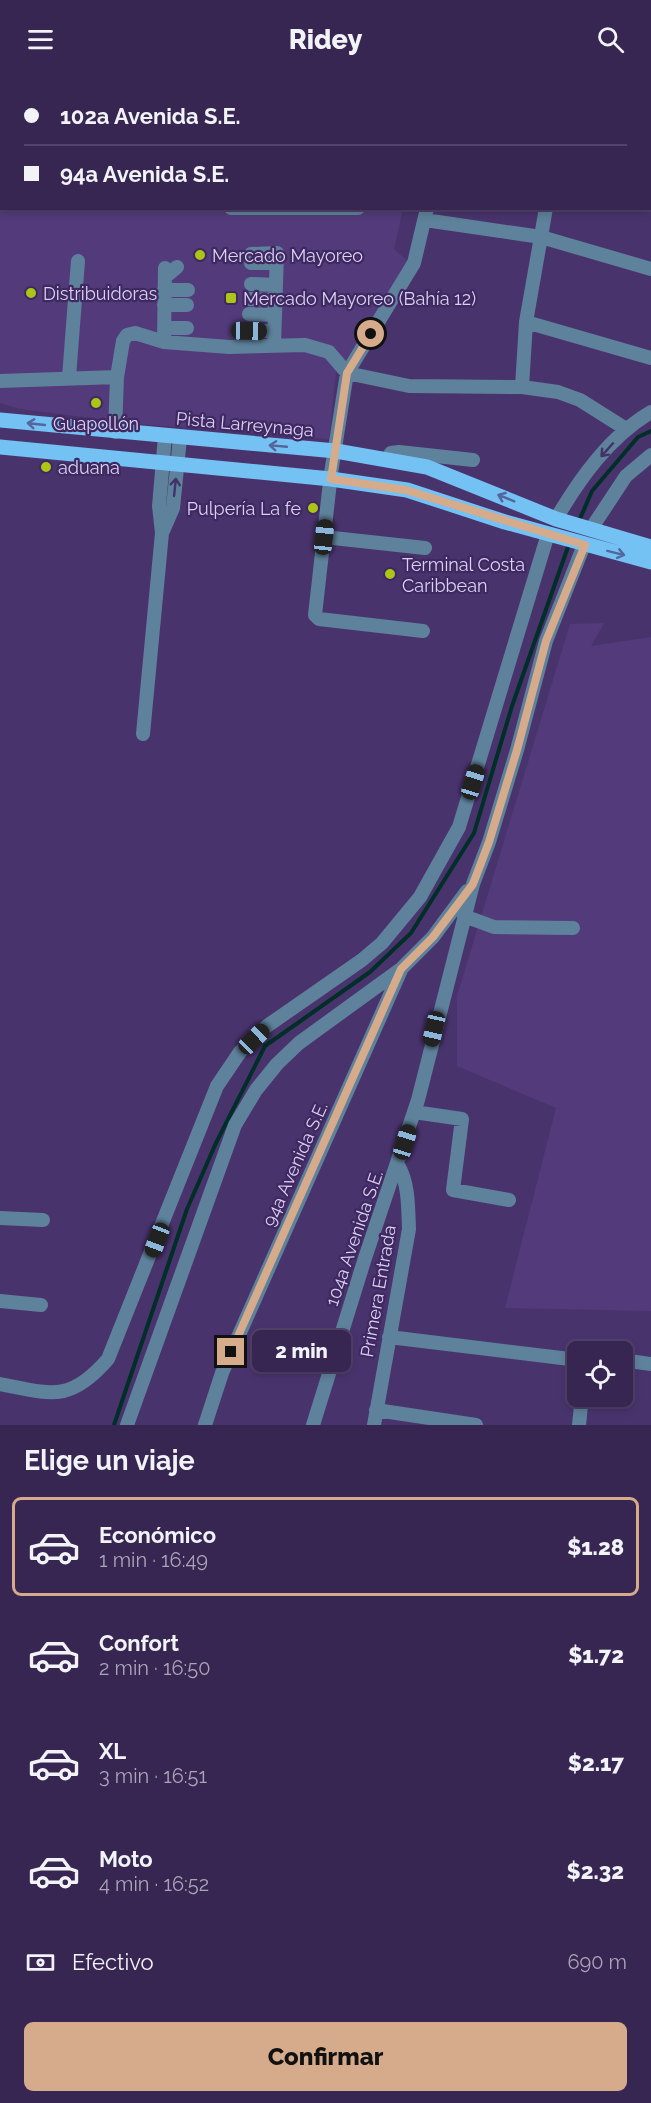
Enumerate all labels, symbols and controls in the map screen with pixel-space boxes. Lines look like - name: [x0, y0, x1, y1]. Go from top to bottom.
- icon: menu: [24, 23, 57, 56]
- icon: search: [594, 23, 627, 56]
- text: Ridey: [289, 24, 362, 55]
- text: 102a Avenida S.E.: [60, 103, 241, 129]
- text: 94a Avenida S.E.: [60, 161, 229, 187]
- place label: Mercado Mayoreo: [212, 245, 363, 266]
- marker: Mercado Mayoreo: [193, 248, 207, 262]
- place label: Distribuidoras: [43, 283, 157, 304]
- marker: Distribuidoras: [24, 286, 38, 300]
- place label: Mercado Mayoreo (Bahía 12): [243, 288, 476, 309]
- marker: Mercado Mayoreo (Bahía 12): [224, 291, 238, 305]
- route start: [357, 320, 384, 347]
- car: [231, 322, 267, 340]
- marker: Guapollón: [89, 396, 103, 410]
- street label: Pista Larreynaga: [175, 408, 315, 440]
- place label: Guapollón: [53, 413, 139, 434]
- one-way arrow: [27, 418, 47, 429]
- one-way arrow: [269, 440, 288, 451]
- one-way arrow: [600, 442, 614, 457]
- place label: aduana: [58, 457, 120, 478]
- marker: aduana: [39, 460, 53, 474]
- one-way arrow: [170, 477, 181, 497]
- one-way arrow: [497, 492, 516, 503]
- place label: Pulpería La fe: [187, 498, 301, 519]
- marker: Pulpería La fe: [306, 501, 320, 515]
- car: [313, 518, 335, 556]
- one-way arrow: [606, 548, 625, 560]
- place label: Terminal Costa Caribbean: [402, 554, 525, 596]
- marker: Terminal Costa Caribbean: [383, 567, 397, 581]
- car: [459, 762, 487, 802]
- car: [421, 1009, 447, 1049]
- car: [235, 1020, 273, 1058]
- street label: 94a Avenida S.E.: [258, 1098, 332, 1230]
- car: [391, 1122, 419, 1162]
- street label: 104a Avenida S.E.: [321, 1167, 387, 1309]
- car: [142, 1220, 172, 1260]
- street label: Primera Entrada: [356, 1223, 400, 1359]
- callout: 2 min: [252, 1331, 351, 1373]
- route end: [217, 1338, 244, 1365]
- text: 2 min: [275, 1339, 328, 1363]
- map controls: [567, 1341, 633, 1407]
- button: locate: [567, 1341, 633, 1407]
- text: Elige un viaje: [24, 1445, 195, 1476]
- icon: car: [27, 1520, 81, 1574]
- text: Económico: [99, 1522, 216, 1548]
- text: $1.28: [567, 1534, 624, 1560]
- text: 1 min · 16:49: [99, 1548, 208, 1572]
- icon: car: [27, 1628, 81, 1682]
- text: Confort: [99, 1630, 179, 1656]
- text: $1.72: [568, 1642, 624, 1668]
- text: 2 min · 16:50: [99, 1656, 210, 1680]
- icon: car: [27, 1736, 81, 1790]
- text: XL: [99, 1738, 126, 1764]
- text: $2.17: [568, 1750, 624, 1776]
- text: 3 min · 16:51: [99, 1764, 207, 1788]
- icon: car: [27, 1844, 81, 1898]
- text: Moto: [99, 1846, 153, 1872]
- text: $2.32: [567, 1858, 624, 1884]
- text: 4 min · 16:52: [99, 1872, 209, 1896]
- icon: cash: [24, 1946, 57, 1979]
- text: Efectivo: [72, 1949, 154, 1975]
- text: 690 m: [568, 1950, 627, 1974]
- button: Confirmar: [24, 2022, 627, 2091]

